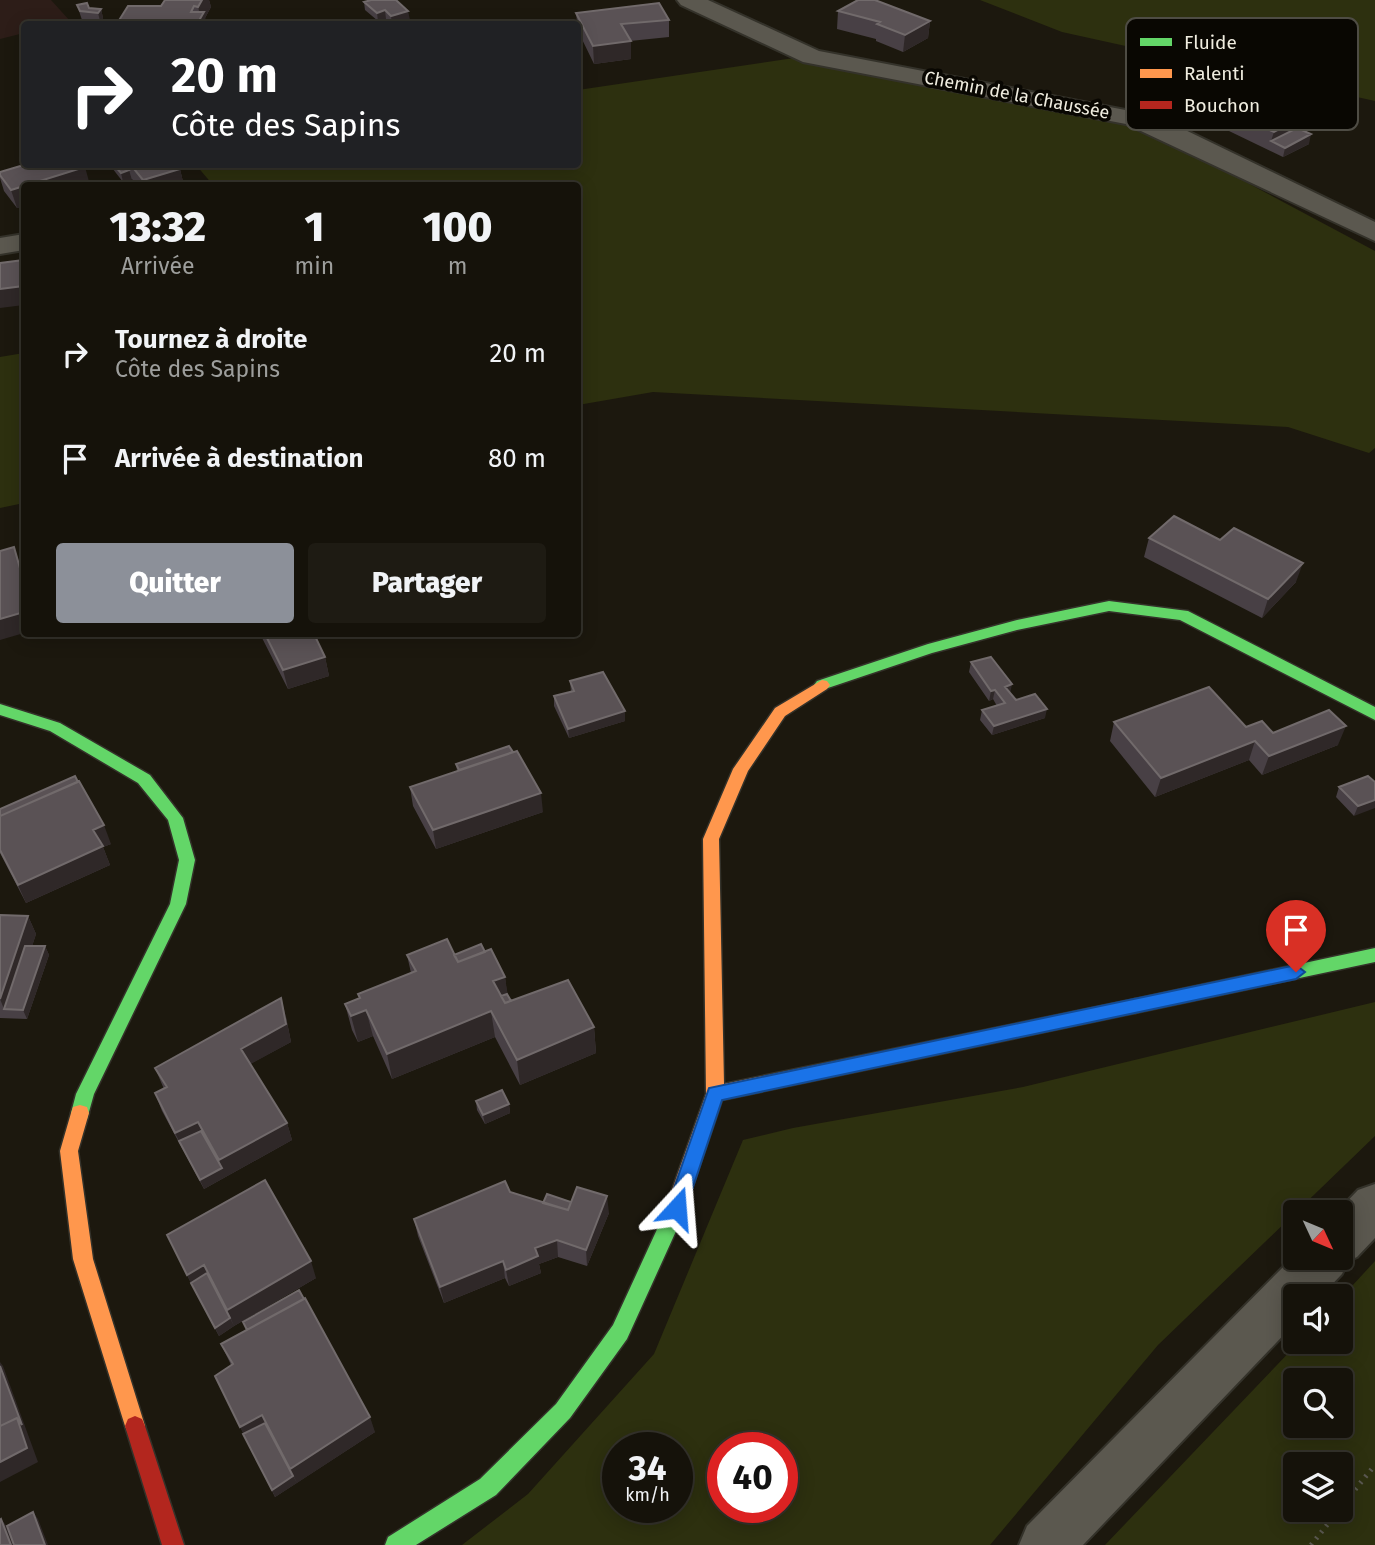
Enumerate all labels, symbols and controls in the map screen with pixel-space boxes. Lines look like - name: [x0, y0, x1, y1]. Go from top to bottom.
- legend: [1126, 18, 1358, 130]
- text: Fluide: [1184, 31, 1237, 54]
- text: 20 m: [171, 46, 278, 105]
- icon: right: [56, 49, 147, 140]
- text: Ralenti: [1184, 62, 1245, 85]
- street label: Chemin de la Chaussée: [923, 66, 1111, 124]
- text: Bouchon: [1184, 94, 1260, 117]
- text: Côte des Sapins: [171, 106, 401, 144]
- text: 13:32: [110, 202, 206, 252]
- text: 1: [304, 202, 324, 252]
- text: 100: [423, 202, 492, 252]
- text: Arrivée: [121, 252, 195, 280]
- text: min: [294, 252, 334, 280]
- text: m: [448, 252, 467, 280]
- text: Tournez à droite: [115, 324, 307, 355]
- icon: right: [56, 335, 94, 373]
- text: 20 m: [489, 338, 546, 369]
- text: Côte des Sapins: [115, 355, 280, 383]
- icon: arrive: [56, 440, 94, 478]
- text: Arrivée à destination: [115, 443, 364, 474]
- text: 80 m: [488, 443, 546, 474]
- button: Quitter: [56, 543, 294, 623]
- button: Partager: [308, 543, 546, 623]
- pin: [1266, 900, 1326, 972]
- icon: arrive: [1277, 911, 1315, 949]
- position arrow: [640, 1171, 714, 1245]
- north arrow: [1283, 1200, 1353, 1270]
- map controls: [1283, 1200, 1353, 1522]
- button: sound: [1283, 1284, 1353, 1354]
- button: search: [1283, 1368, 1353, 1438]
- speed limit sign: 40: [707, 1432, 798, 1523]
- text: 34: [629, 1447, 666, 1489]
- button: layers: [1283, 1452, 1353, 1522]
- text: km/h: [625, 1484, 670, 1506]

